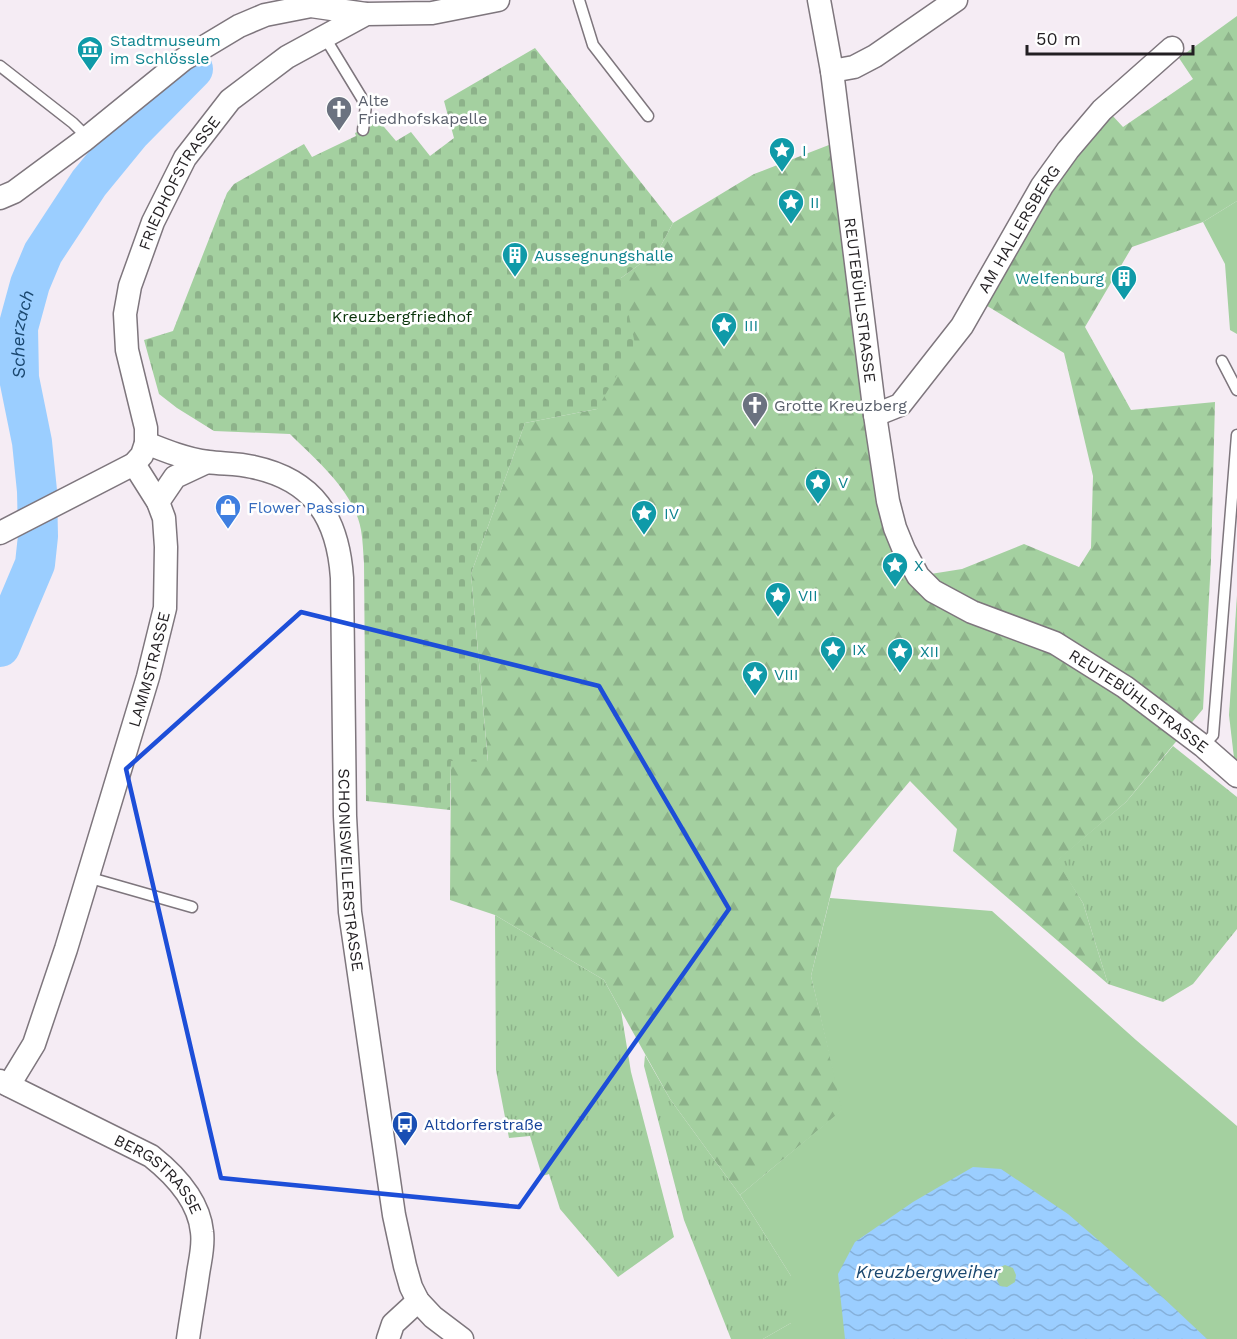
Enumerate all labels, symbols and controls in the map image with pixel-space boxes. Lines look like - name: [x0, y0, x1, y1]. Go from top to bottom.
- scale bar: [1027, 18, 1194, 56]
- text: 50 m: [1036, 28, 1081, 49]
- place label: Stadtmuseum im Schlössle: [110, 31, 221, 68]
- museum icon: Stadtmuseum im Schlössle: [75, 34, 105, 72]
- place label: Alte Friedhofskapelle: [358, 91, 488, 128]
- church icon: Alte Friedhofskapelle: [324, 94, 354, 132]
- street label: FRIEDHOFSTRASSE: [135, 112, 224, 253]
- place icon: I: [767, 135, 797, 173]
- place label: I: [802, 141, 807, 160]
- street label: AM HALLERSBERG: [974, 161, 1064, 296]
- place icon: II: [776, 187, 806, 225]
- place label: II: [810, 193, 819, 212]
- street label: REUTEBÜHLSTRASSE: [840, 216, 880, 384]
- building icon: Aussegnungshalle: [500, 240, 530, 278]
- place label: Aussegnungshalle: [534, 246, 674, 265]
- building icon: Welfenburg: [1109, 263, 1139, 301]
- place label: Welfenburg: [1015, 269, 1104, 288]
- water label: Scherzach: [7, 287, 38, 379]
- park label: Kreuzbergfriedhof: [332, 307, 473, 326]
- place icon: III: [709, 310, 739, 348]
- place label: III: [744, 316, 758, 335]
- church icon: Grotte Kreuzberg: [740, 390, 770, 428]
- place label: Grotte Kreuzberg: [774, 396, 907, 415]
- place icon: V: [803, 467, 833, 505]
- place label: V: [838, 473, 848, 492]
- shop icon: Flower Passion: [213, 492, 243, 530]
- place label: Flower Passion: [248, 498, 365, 517]
- place icon: IV: [629, 498, 659, 536]
- place label: IV: [664, 504, 679, 523]
- place icon: X: [880, 550, 910, 588]
- place label: X: [914, 556, 924, 575]
- place icon: VII: [763, 580, 793, 618]
- place label: VII: [798, 586, 818, 605]
- street label: LAMMSTRASSE: [124, 610, 174, 729]
- place icon: IX: [818, 634, 848, 672]
- place icon: XII: [885, 636, 915, 674]
- place label: IX: [852, 640, 867, 659]
- place label: XII: [920, 642, 939, 661]
- street label: REUTEBÜHLSTRASSE: [1065, 645, 1212, 757]
- place icon: VIII: [740, 659, 770, 697]
- place label: VIII: [774, 665, 799, 684]
- street label: SCHONISWEILERSTRASSE: [334, 768, 368, 973]
- bus stop icon: Altdorferstraße: [390, 1109, 420, 1147]
- place label: Altdorferstraße: [424, 1115, 543, 1134]
- street label: BERGSTRASSE: [111, 1130, 206, 1217]
- water label: Kreuzbergweiher: [856, 1261, 1001, 1282]

